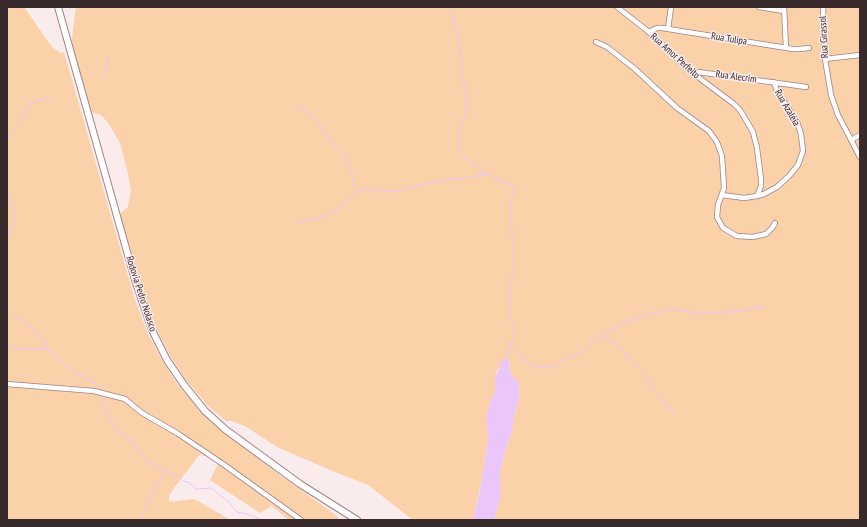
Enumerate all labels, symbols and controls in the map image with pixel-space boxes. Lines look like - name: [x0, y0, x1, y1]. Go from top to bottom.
- street label: Rua Girassol: [817, 15, 831, 59]
- street label: Rua Tulipa: [710, 30, 748, 48]
- street label: Rua Amor Perfeito: [648, 31, 702, 81]
- street label: Rua Alecrim: [715, 68, 757, 86]
- street label: Rua Azaléia: [772, 88, 802, 128]
- street label: Rodovia Pedro Nolasco: [123, 255, 159, 333]

